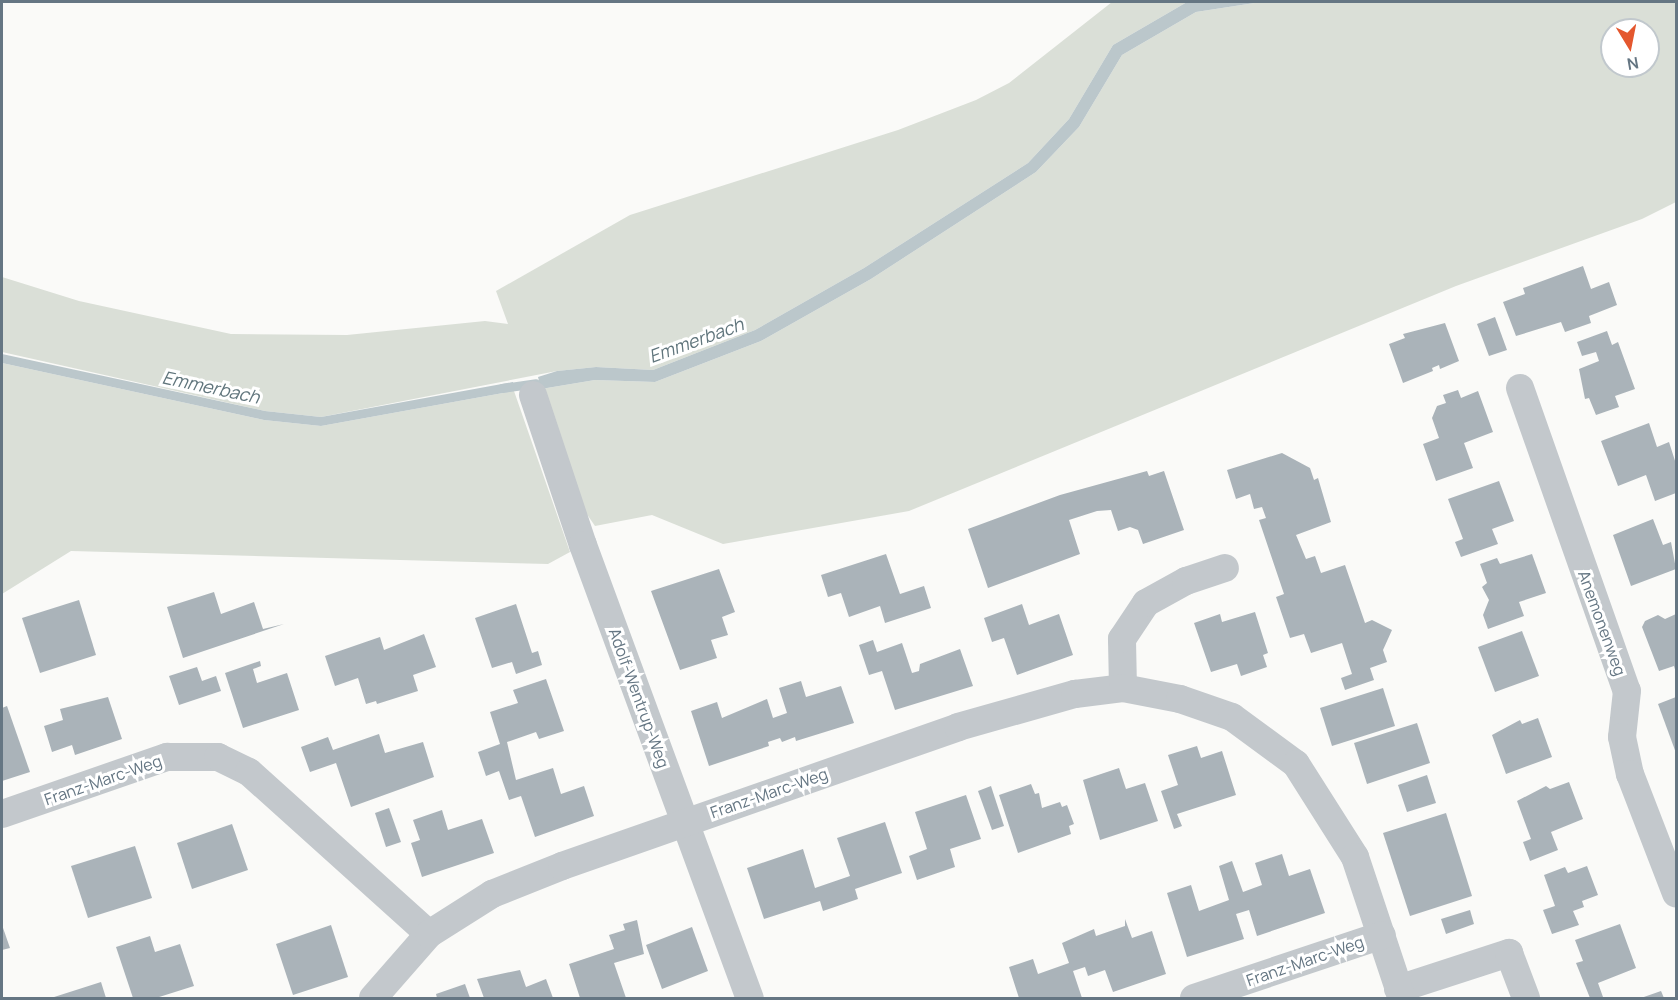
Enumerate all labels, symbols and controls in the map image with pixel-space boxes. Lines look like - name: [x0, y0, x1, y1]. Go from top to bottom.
- north arrow: [1600, 18, 1660, 78]
- text: N: [1625, 52, 1640, 76]
- water label: Emmerbach: [646, 313, 746, 367]
- water label: Emmerbach: [160, 366, 262, 408]
- street label: Anemonenweg: [1574, 568, 1630, 678]
- street label: Adolf-Wentrup-Weg: [605, 626, 673, 770]
- street label: Franz-Marc-Weg: [42, 751, 164, 809]
- street label: Franz-Marc-Weg: [708, 764, 830, 822]
- street label: Franz-Marc-Weg: [1244, 932, 1366, 990]

